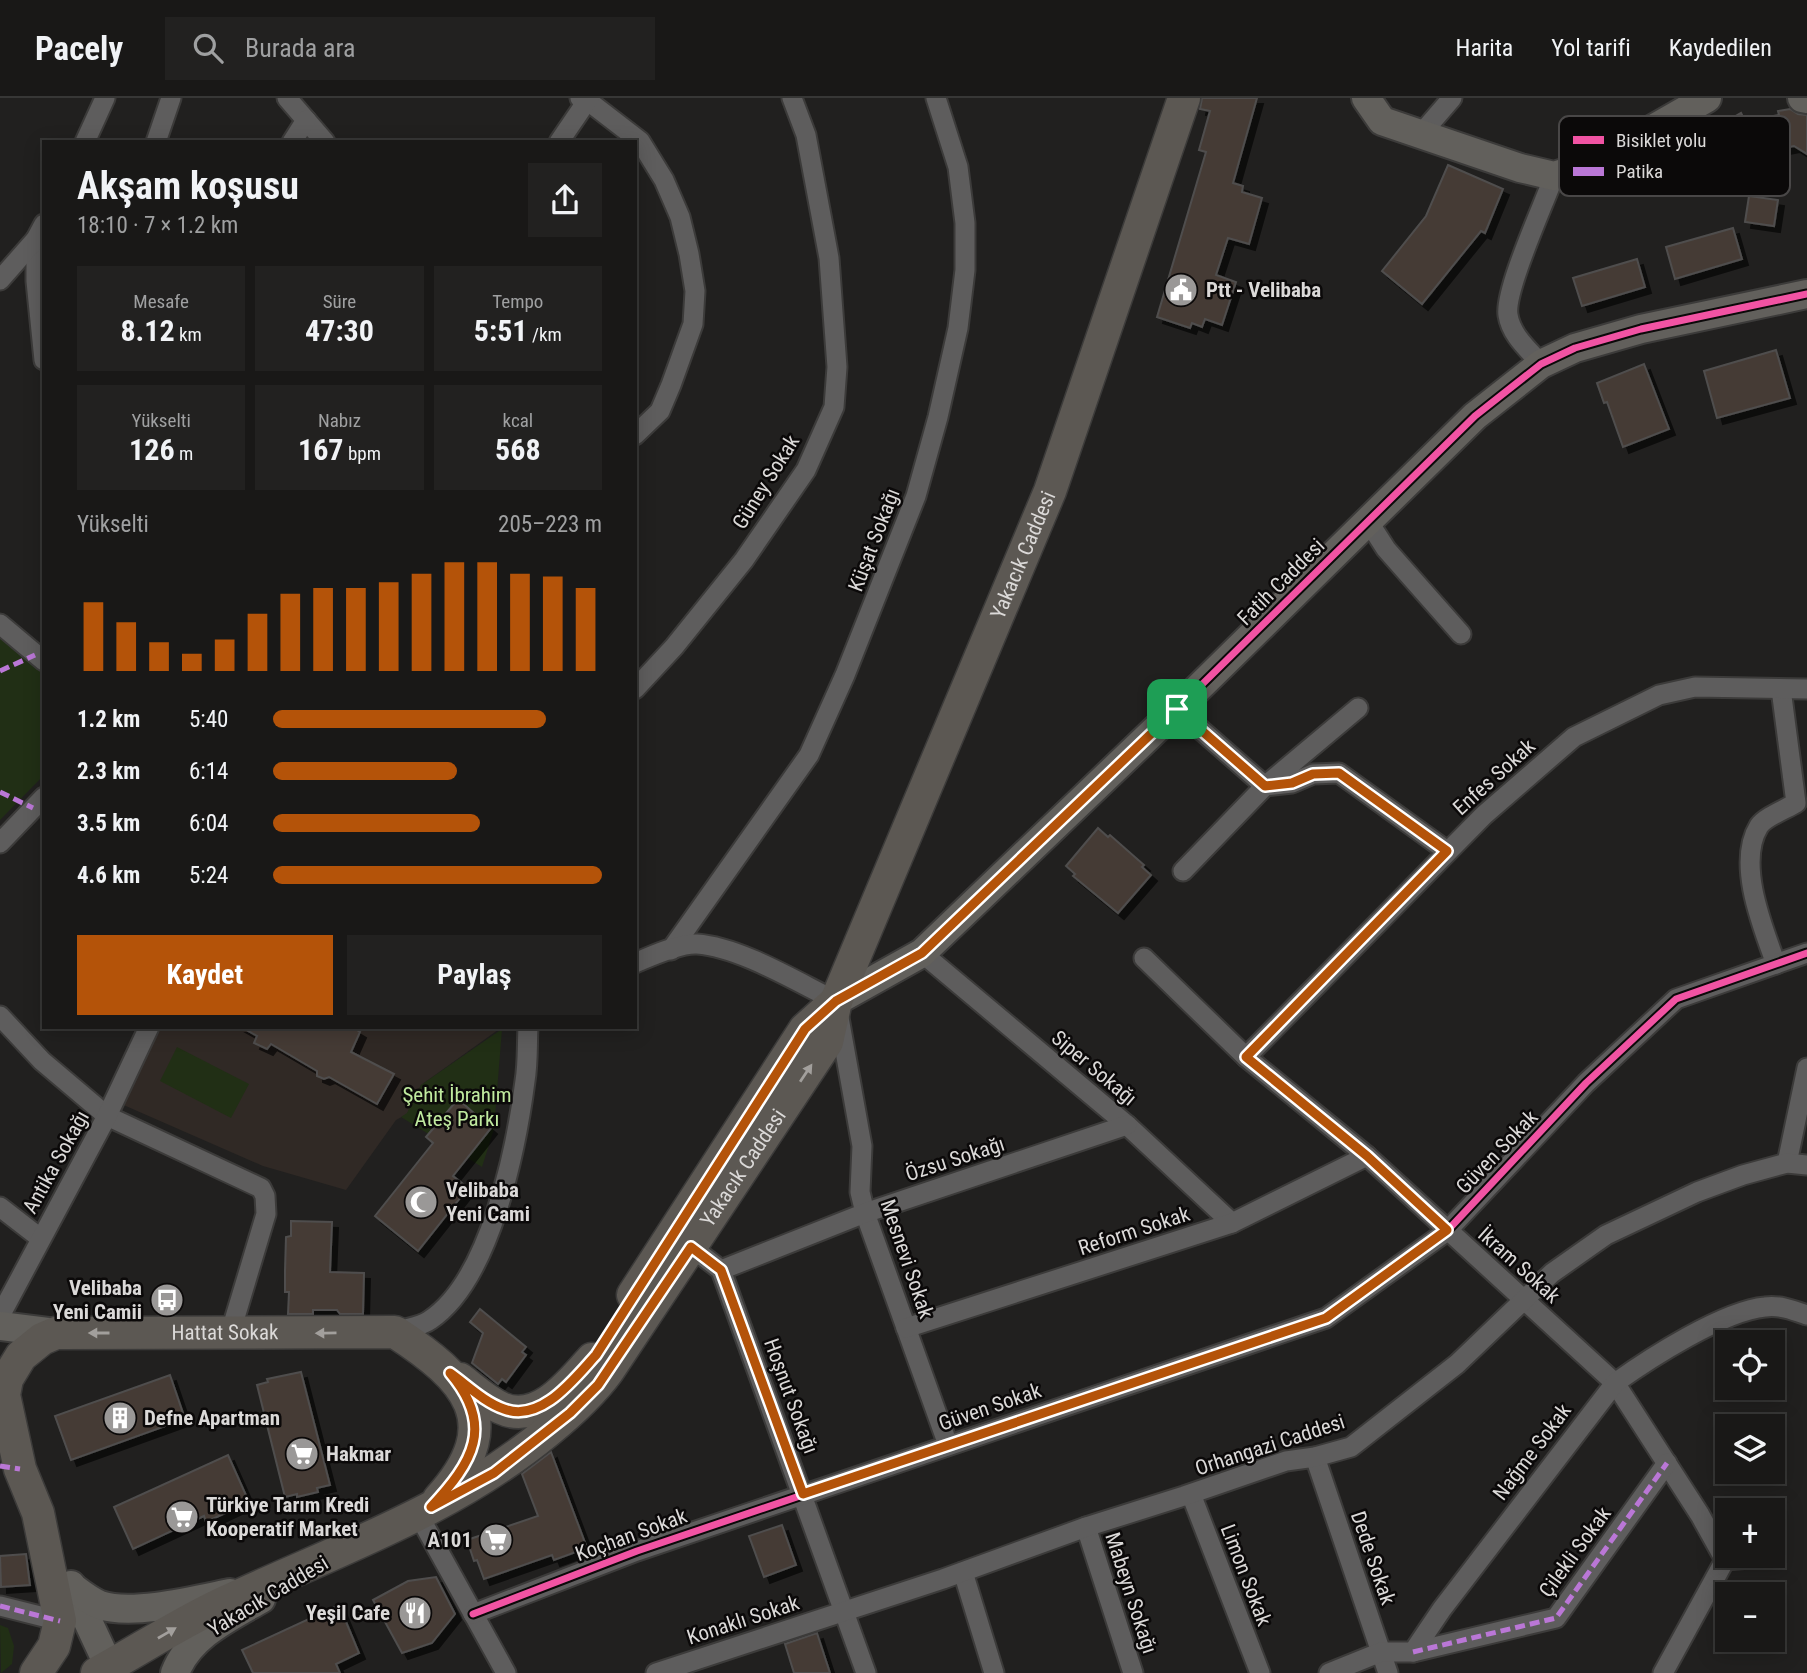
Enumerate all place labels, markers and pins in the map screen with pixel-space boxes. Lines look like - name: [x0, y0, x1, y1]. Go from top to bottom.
- public building icon: Ptt - Velibaba: [1162, 271, 1200, 309]
- place label: Ptt - Velibaba: [1206, 278, 1321, 302]
- pin: [1147, 679, 1207, 739]
- place label: Velibaba Yeni Cami: [446, 1178, 530, 1226]
- mosque icon: Velibaba Yeni Cami: [402, 1183, 440, 1221]
- place label: Velibaba Yeni Camii: [53, 1276, 142, 1324]
- bus stop icon: Velibaba Yeni Camii: [148, 1281, 186, 1319]
- building icon: Defne Apartman: [101, 1399, 139, 1437]
- place label: Defne Apartman: [144, 1406, 280, 1430]
- supermarket icon: Hakmar: [283, 1435, 321, 1473]
- place label: Hakmar: [326, 1442, 391, 1466]
- place label: Türkiye Tarım Kredi Kooperatif Market: [206, 1493, 369, 1541]
- supermarket icon: Türkiye Tarım Kredi Kooperatif Market: [163, 1498, 201, 1536]
- supermarket icon: A101: [477, 1521, 515, 1559]
- place label: A101: [428, 1528, 472, 1552]
- restaurant icon: Yeşil Cafe: [396, 1594, 434, 1632]
- place label: Yeşil Cafe: [306, 1601, 390, 1625]

